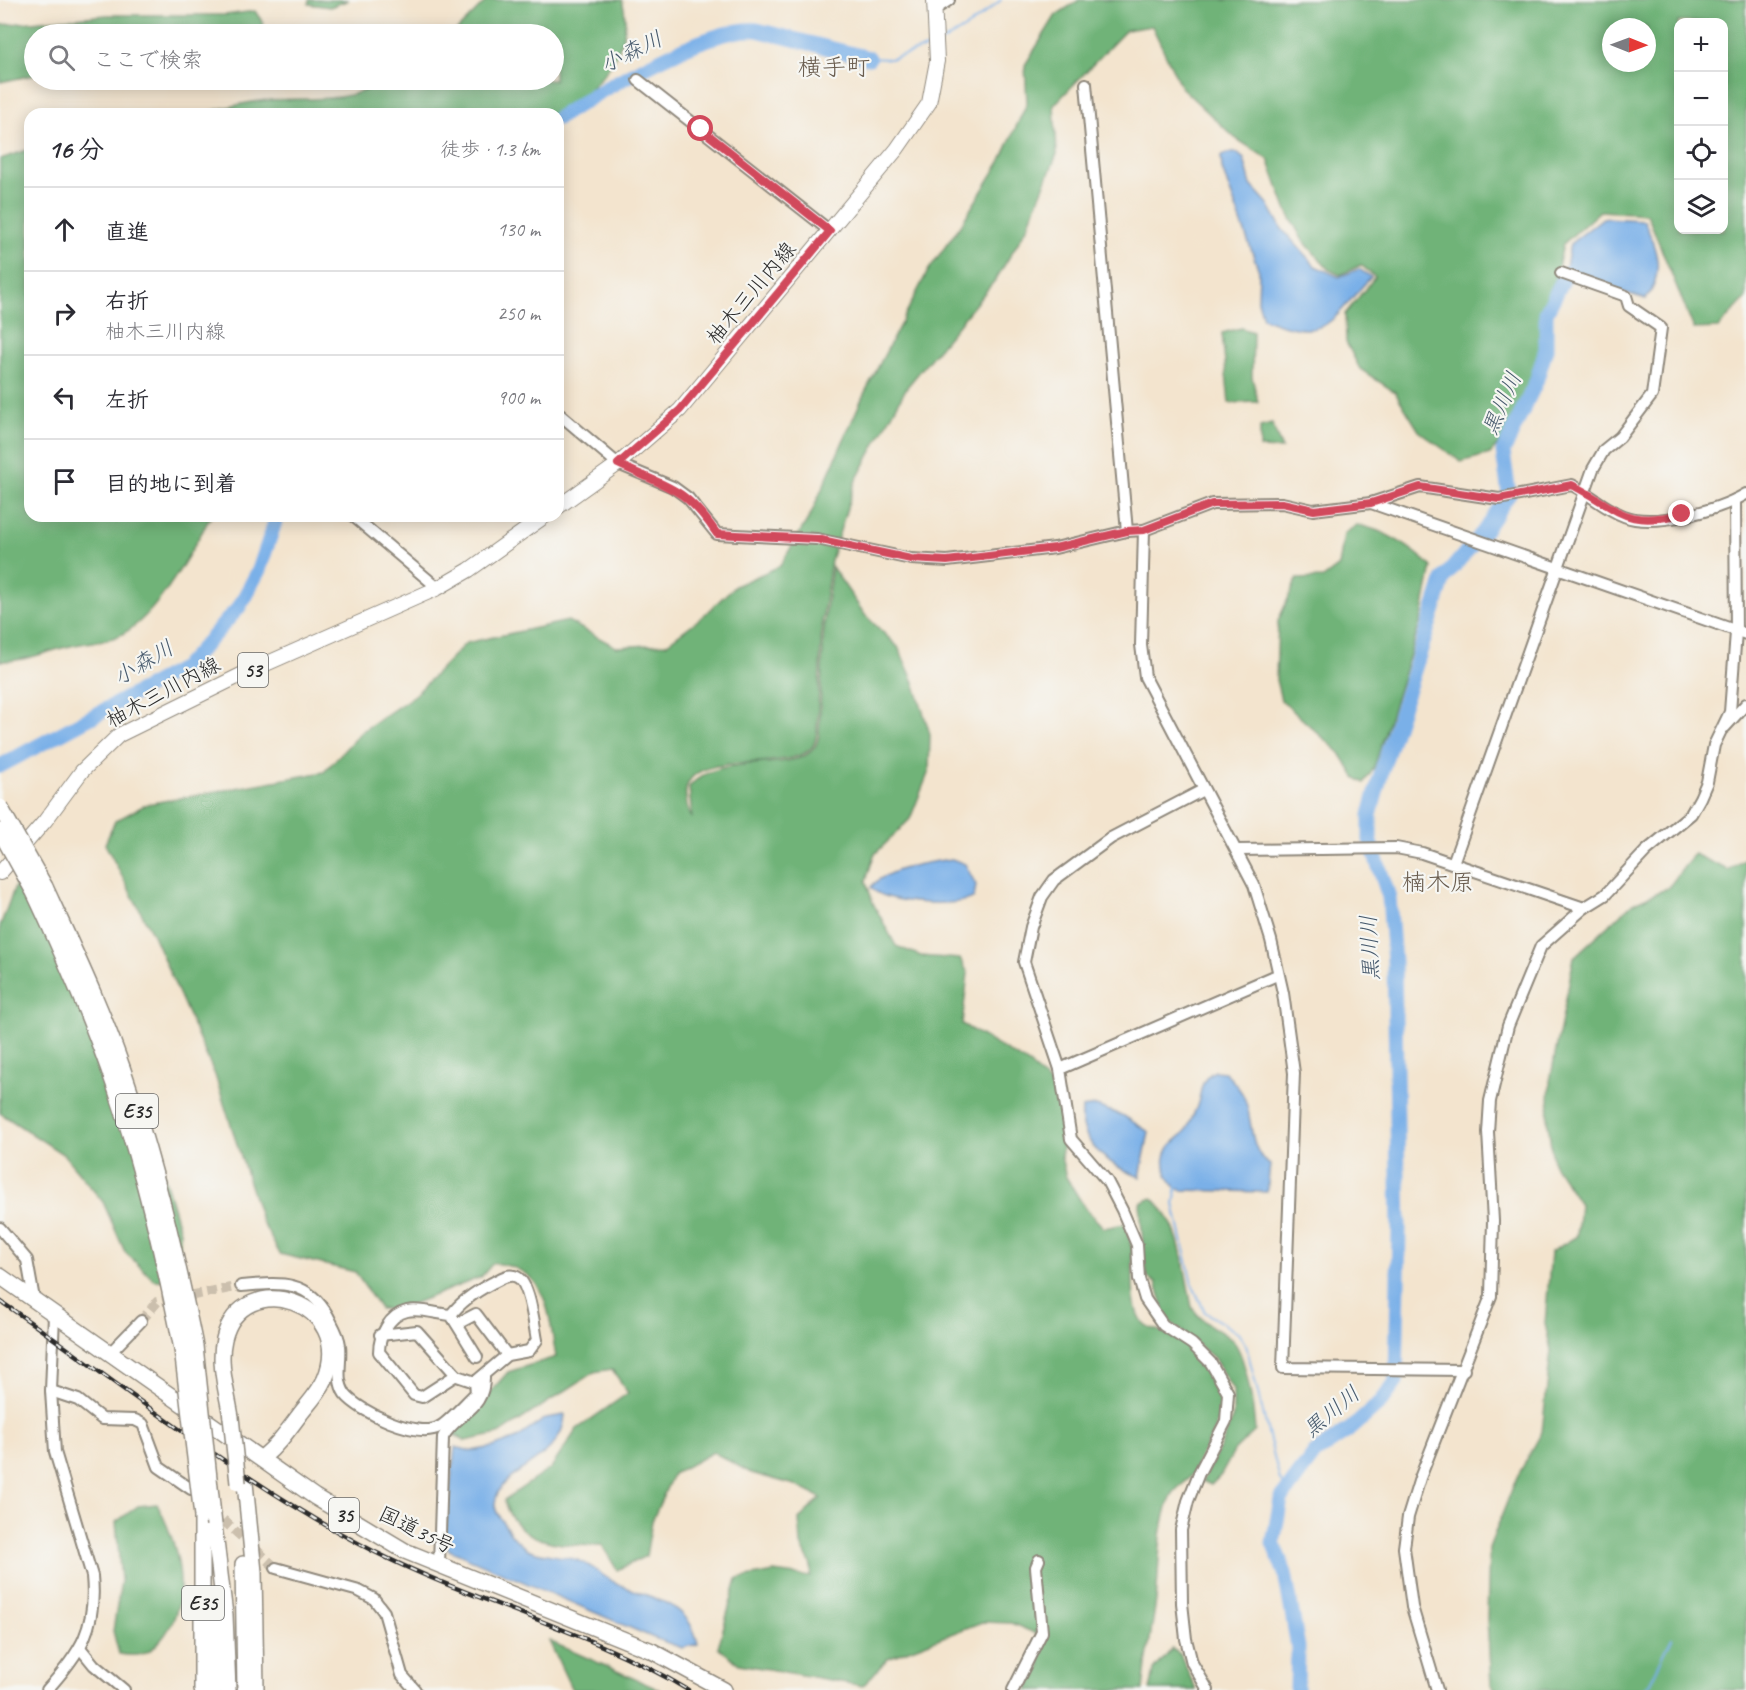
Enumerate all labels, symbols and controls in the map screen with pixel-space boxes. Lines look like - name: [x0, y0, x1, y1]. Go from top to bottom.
- north arrow: [1602, 18, 1656, 72]
- map controls: [1674, 18, 1728, 234]
- button: +: [1674, 18, 1728, 72]
- search box: [24, 24, 564, 90]
- water label: 小森川: [596, 25, 667, 79]
- icon: search: [45, 41, 78, 74]
- text: ここで検索: [93, 46, 203, 74]
- district label: 横手町: [798, 52, 870, 82]
- button: −: [1674, 72, 1728, 126]
- route start: [687, 115, 713, 141]
- button: locate: [1674, 126, 1728, 180]
- text: 16 分: [48, 133, 104, 166]
- text: 徒歩 · 1.3 km: [440, 137, 540, 162]
- button: layers: [1674, 180, 1728, 234]
- icon: ahead: [48, 213, 81, 246]
- text: 130 m: [497, 217, 540, 242]
- text: 直進: [105, 218, 149, 246]
- street label: 柚木三川内線: [701, 236, 801, 350]
- text: 右折: [105, 287, 149, 315]
- icon: right: [48, 297, 81, 330]
- text: 250 m: [497, 301, 540, 326]
- text: 柚木三川内線: [105, 319, 225, 344]
- water label: 黒川川: [1476, 368, 1528, 439]
- icon: left: [48, 381, 81, 414]
- text: 900 m: [497, 385, 540, 410]
- text: 左折: [105, 386, 149, 414]
- icon: arrive: [48, 465, 81, 498]
- text: 目的地に到着: [105, 470, 237, 498]
- route end: [1668, 500, 1694, 526]
- water label: 小森川: [108, 634, 179, 692]
- street label: 柚木三川内線: [101, 651, 225, 733]
- road number: 53: [238, 653, 268, 687]
- district label: 楠木原: [1402, 867, 1474, 897]
- water label: 黒川川: [1354, 914, 1386, 982]
- road number: E35: [116, 1094, 158, 1128]
- water label: 黒川川: [1297, 1380, 1366, 1444]
- road number: 35: [329, 1498, 359, 1532]
- street label: 国道35号: [374, 1500, 460, 1560]
- road number: E35: [182, 1586, 224, 1620]

